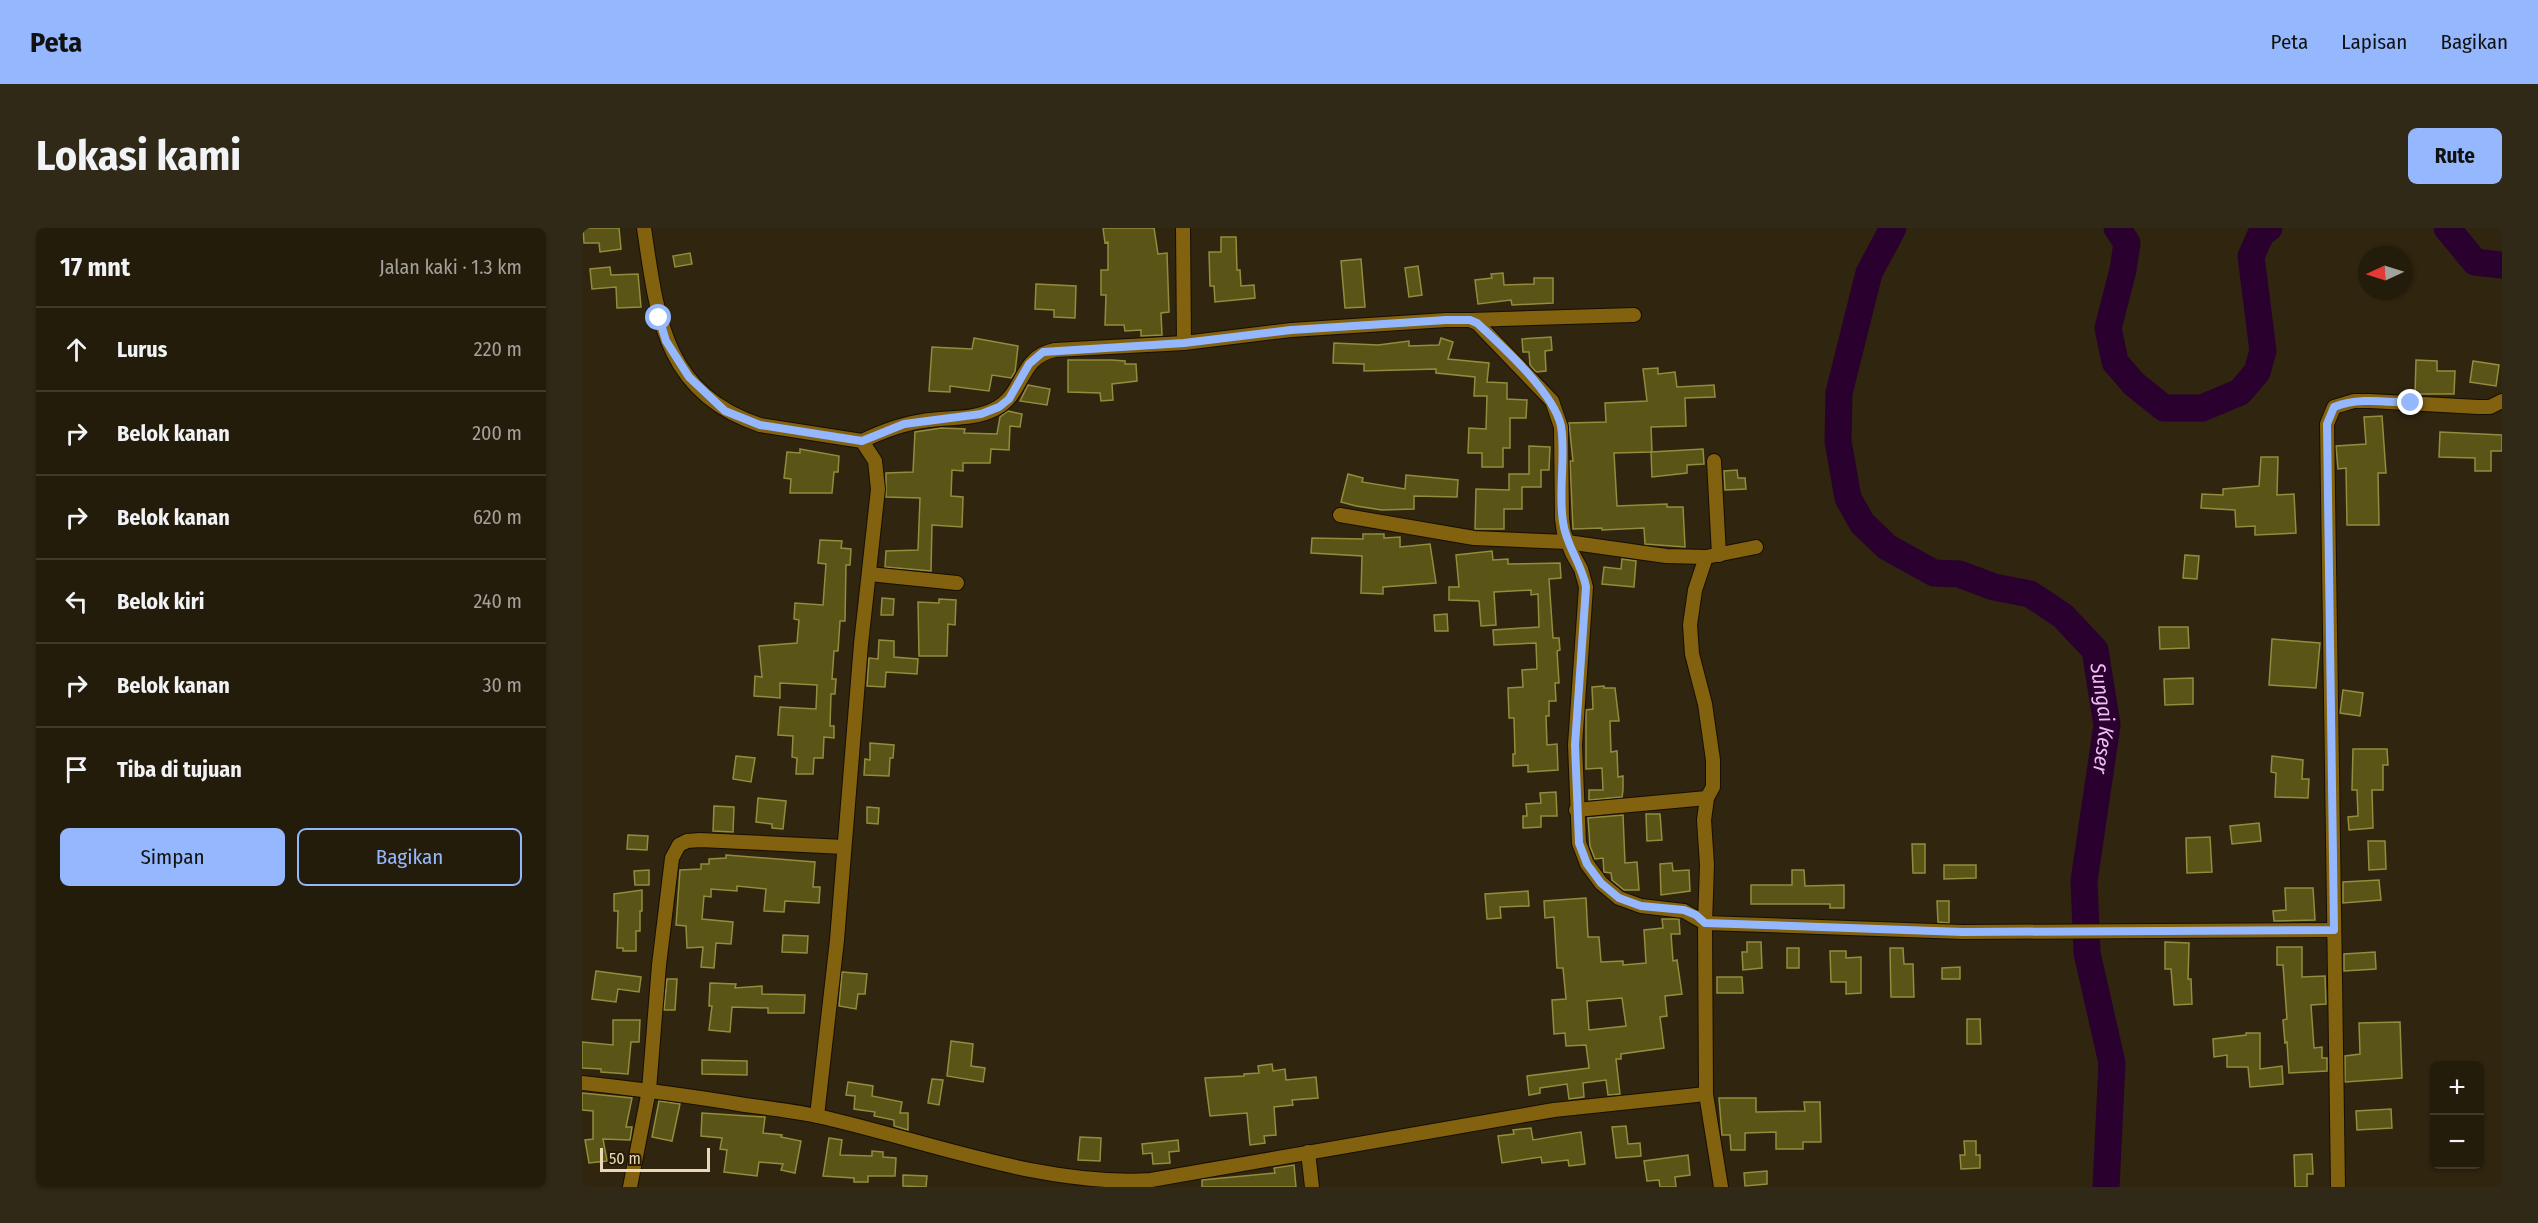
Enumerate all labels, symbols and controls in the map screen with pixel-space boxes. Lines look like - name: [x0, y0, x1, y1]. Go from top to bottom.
- text: Peta: [30, 26, 82, 59]
- text: Peta: [2271, 29, 2308, 55]
- text: Lapisan: [2341, 29, 2407, 55]
- text: Bagikan: [2440, 29, 2508, 55]
- button: Rute: [2408, 128, 2502, 184]
- text: Lokasi kami: [36, 131, 241, 181]
- north arrow: [2358, 246, 2412, 300]
- text: 17 mnt: [60, 252, 130, 283]
- text: Jalan kaki · 1.3 km: [379, 255, 522, 279]
- route start: [645, 304, 671, 330]
- icon: ahead: [60, 333, 93, 366]
- text: Lurus: [117, 336, 167, 363]
- text: 220 m: [474, 337, 522, 361]
- route end: [2397, 389, 2423, 415]
- icon: right: [60, 417, 93, 450]
- text: Belok kanan: [117, 420, 230, 447]
- text: 200 m: [472, 421, 522, 445]
- icon: right: [60, 501, 93, 534]
- text: Belok kanan: [117, 504, 230, 531]
- text: 620 m: [473, 505, 522, 529]
- icon: left: [60, 585, 93, 618]
- text: Belok kiri: [117, 588, 205, 615]
- text: 240 m: [473, 589, 522, 613]
- water label: Sungai Keser: [2084, 660, 2120, 776]
- icon: right: [60, 669, 93, 702]
- text: Belok kanan: [117, 672, 230, 699]
- text: 30 m: [482, 673, 522, 697]
- icon: arrive: [60, 753, 93, 786]
- text: Tiba di tujuan: [117, 756, 242, 783]
- button: Simpan: [60, 828, 285, 886]
- button: Bagikan: [297, 828, 522, 886]
- map controls: [2430, 1061, 2484, 1169]
- button: +: [2430, 1061, 2484, 1115]
- button: −: [2430, 1115, 2484, 1169]
- scale bar: [600, 1145, 710, 1172]
- text: 50 m: [609, 1149, 641, 1168]

